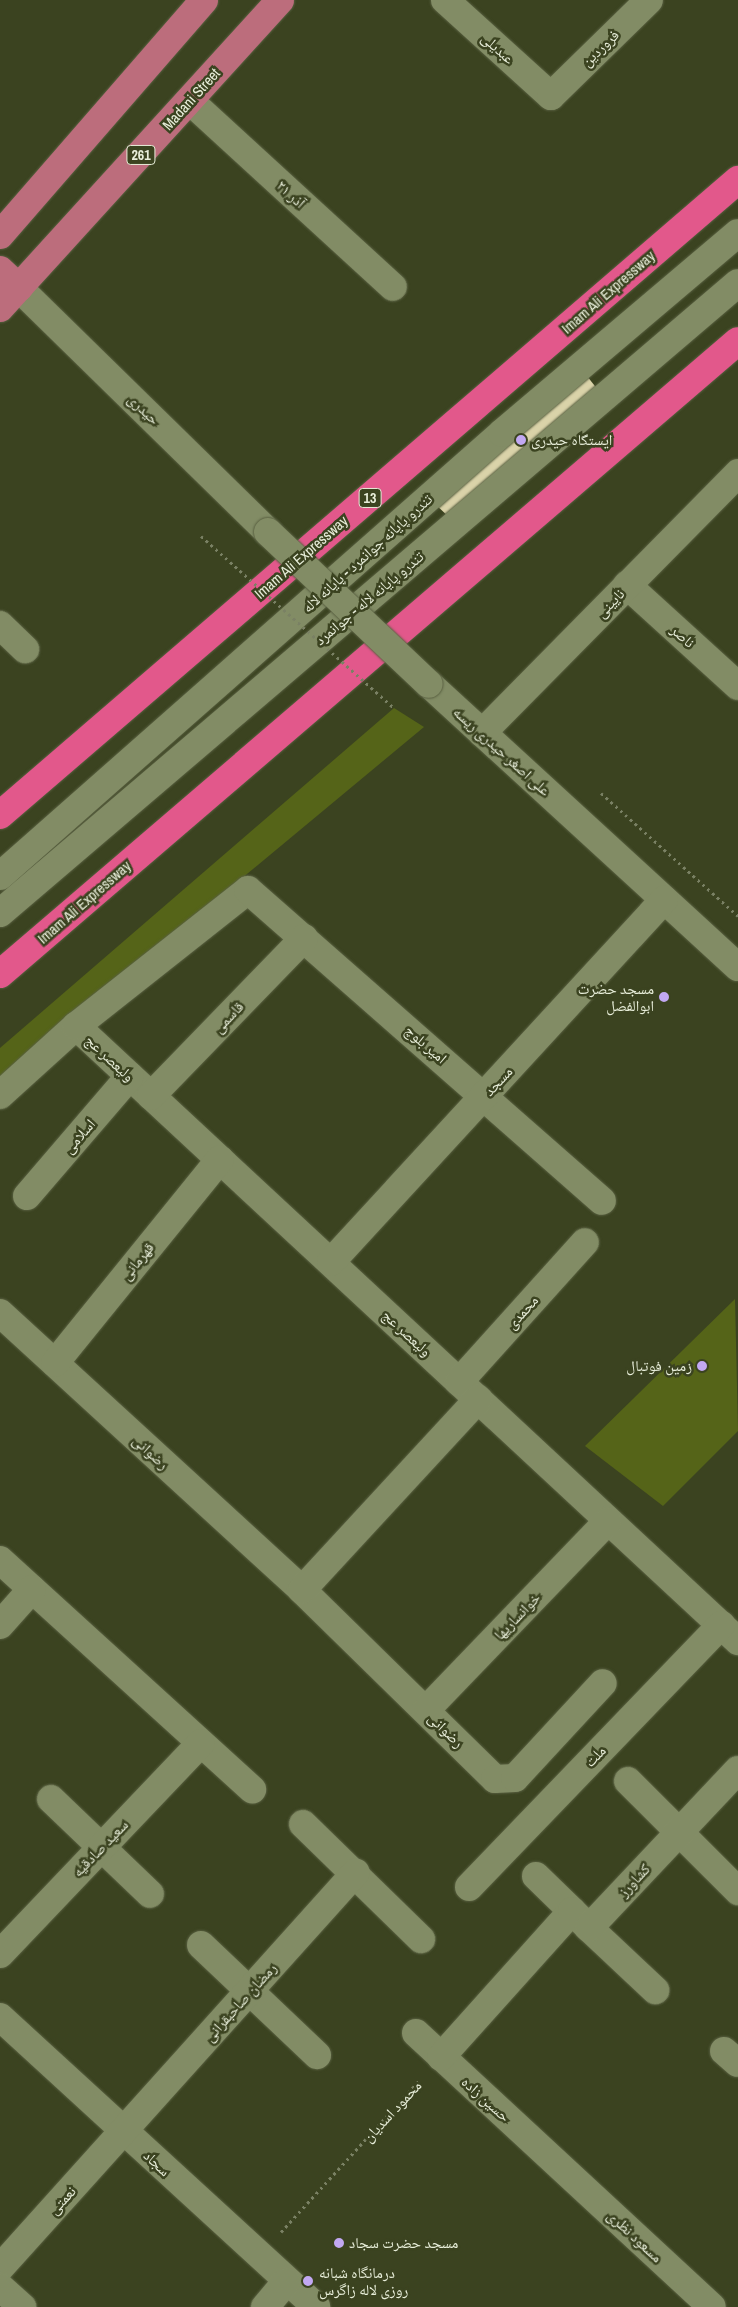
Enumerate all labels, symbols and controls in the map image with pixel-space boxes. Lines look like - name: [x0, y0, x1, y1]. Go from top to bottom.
- street label: فروردین: [577, 26, 623, 70]
- street label: عبدیلی: [478, 29, 518, 67]
- street label: Madani Street: [158, 64, 224, 134]
- road number: 261: [126, 144, 156, 166]
- street label: آذر ۲۱: [273, 176, 309, 212]
- street label: Imam Ali Expressway: [557, 246, 659, 338]
- street label: حیدری: [124, 390, 164, 428]
- place label: ایستگاه حیدری: [531, 431, 612, 449]
- marker: ایستگاه حیدری: [515, 434, 527, 446]
- road number: 13: [358, 486, 382, 509]
- street label: تندرو پایانه جوانمرد - پایانه لاله: [298, 490, 436, 616]
- street label: Imam Ali Expressway: [250, 511, 352, 603]
- street label: تندرو پایانه لاله - جوانمرد: [311, 547, 427, 649]
- street label: نایینی: [592, 585, 628, 621]
- street label: ناصر: [667, 621, 699, 651]
- street label: علی اصغر حیدری ریسه: [450, 703, 554, 799]
- street label: Imam Ali Expressway: [33, 856, 135, 948]
- place label: مسجد حضرت ابوالفضل: [578, 979, 654, 1014]
- marker: مسجد حضرت ابوالفضل: [658, 991, 670, 1003]
- street label: قاسمی: [209, 998, 247, 1036]
- street label: امیر بلوچ: [401, 1021, 451, 1067]
- street label: ولیعصر عج: [82, 1031, 138, 1085]
- street label: مسجد: [480, 1062, 516, 1100]
- street label: اسلامی: [59, 1115, 99, 1157]
- street label: قهرمانی: [116, 1239, 158, 1283]
- street label: محمدی: [502, 1291, 542, 1333]
- street label: ولیعصر عج: [379, 1306, 435, 1360]
- place label: زمین فوتبال: [626, 1357, 692, 1375]
- marker: زمین فوتبال: [696, 1360, 708, 1372]
- street label: رضوانی: [129, 1431, 173, 1473]
- street label: خوانساریها: [490, 1589, 544, 1643]
- street label: رضوانی: [424, 1709, 468, 1751]
- street label: ملت: [581, 1742, 609, 1770]
- street label: سعید صادقیه: [68, 1816, 132, 1880]
- street label: کشاورز: [614, 1860, 654, 1900]
- street label: رمضان صاحبقرانی: [200, 1959, 280, 2045]
- street label: حسین زاده: [458, 2073, 514, 2125]
- street label: محمود اسدیان: [359, 2076, 425, 2146]
- street label: سجاد: [140, 2146, 174, 2180]
- street label: نعمتی: [44, 2182, 80, 2218]
- street label: مسعود نظری: [604, 2206, 666, 2266]
- place label: مسجد حضرت سجاد: [349, 2234, 458, 2252]
- marker: مسجد حضرت سجاد: [333, 2237, 345, 2249]
- place label: درمانگاه شبانه روزی لاله زاگرس: [319, 2263, 408, 2298]
- marker: درمانگاه شبانه روزی لاله زاگرس: [301, 2274, 315, 2288]

